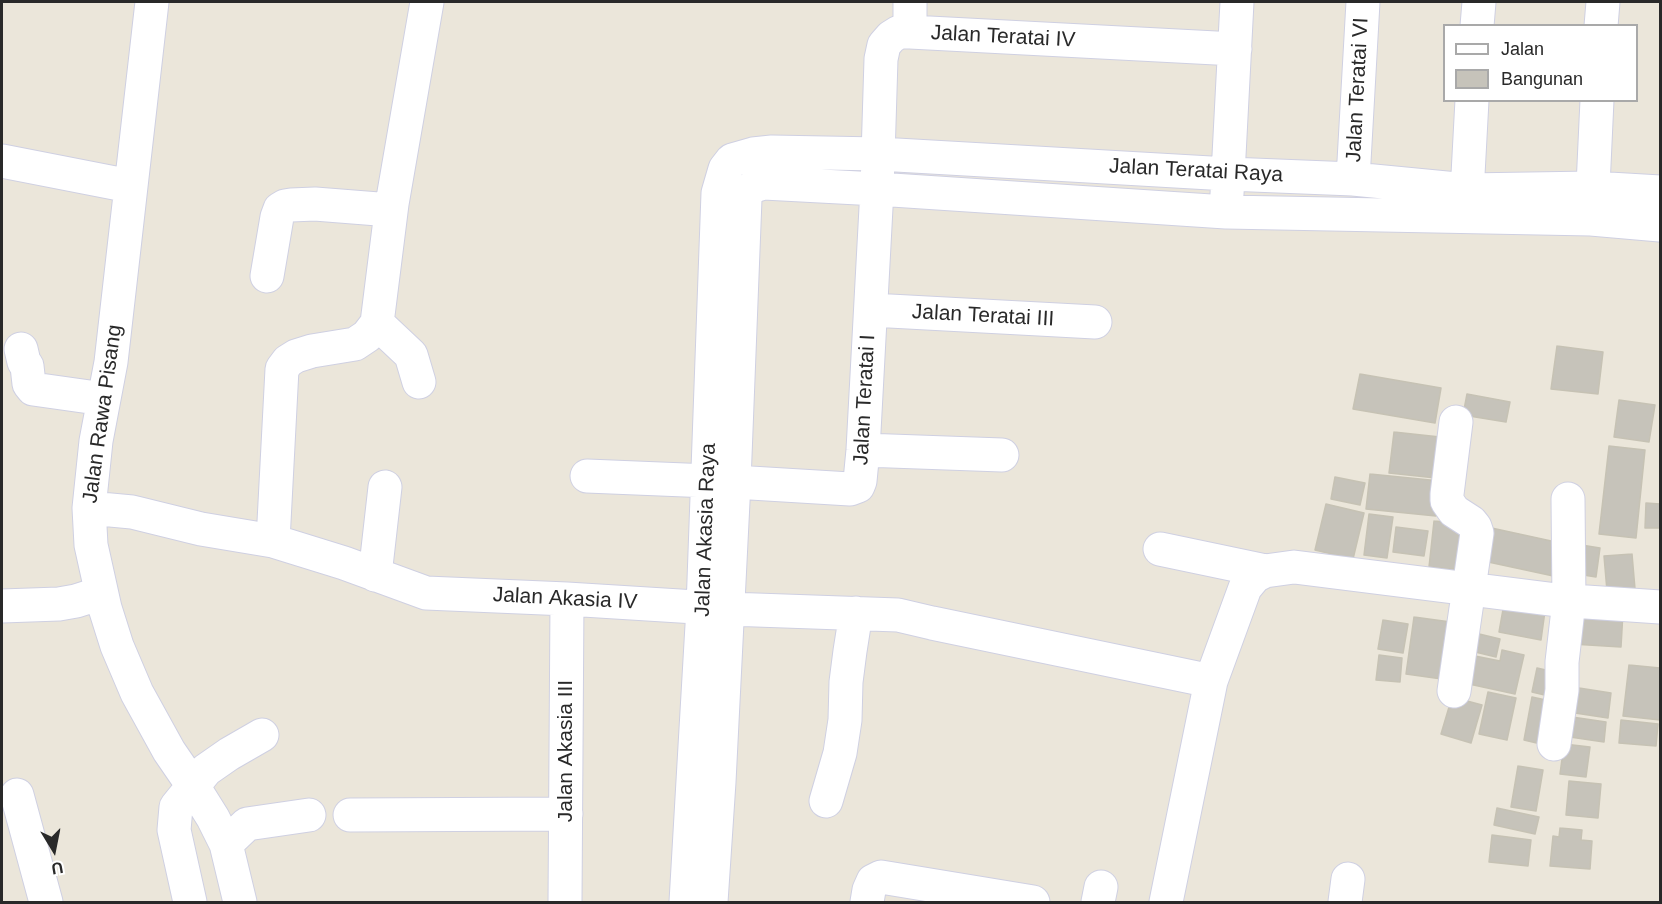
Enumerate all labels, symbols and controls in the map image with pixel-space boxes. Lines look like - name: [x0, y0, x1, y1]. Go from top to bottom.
- street label: Jalan Teratai VI: [1342, 17, 1374, 163]
- street label: Jalan Teratai IV: [930, 21, 1076, 53]
- legend: [1443, 24, 1638, 102]
- text: Jalan: [1501, 39, 1544, 59]
- text: Bangunan: [1501, 69, 1583, 89]
- street label: Jalan Teratai Raya: [1108, 154, 1284, 188]
- street label: Jalan Teratai III: [911, 300, 1055, 332]
- street label: Jalan Rawa Pisang: [78, 323, 128, 505]
- street label: Jalan Teratai I: [849, 334, 881, 466]
- street label: Jalan Akasia Raya: [690, 443, 722, 617]
- street label: Jalan Akasia IV: [492, 583, 638, 615]
- street label: Jalan Akasia III: [553, 680, 579, 822]
- north arrow: [24, 820, 84, 880]
- text: U: [50, 859, 64, 878]

